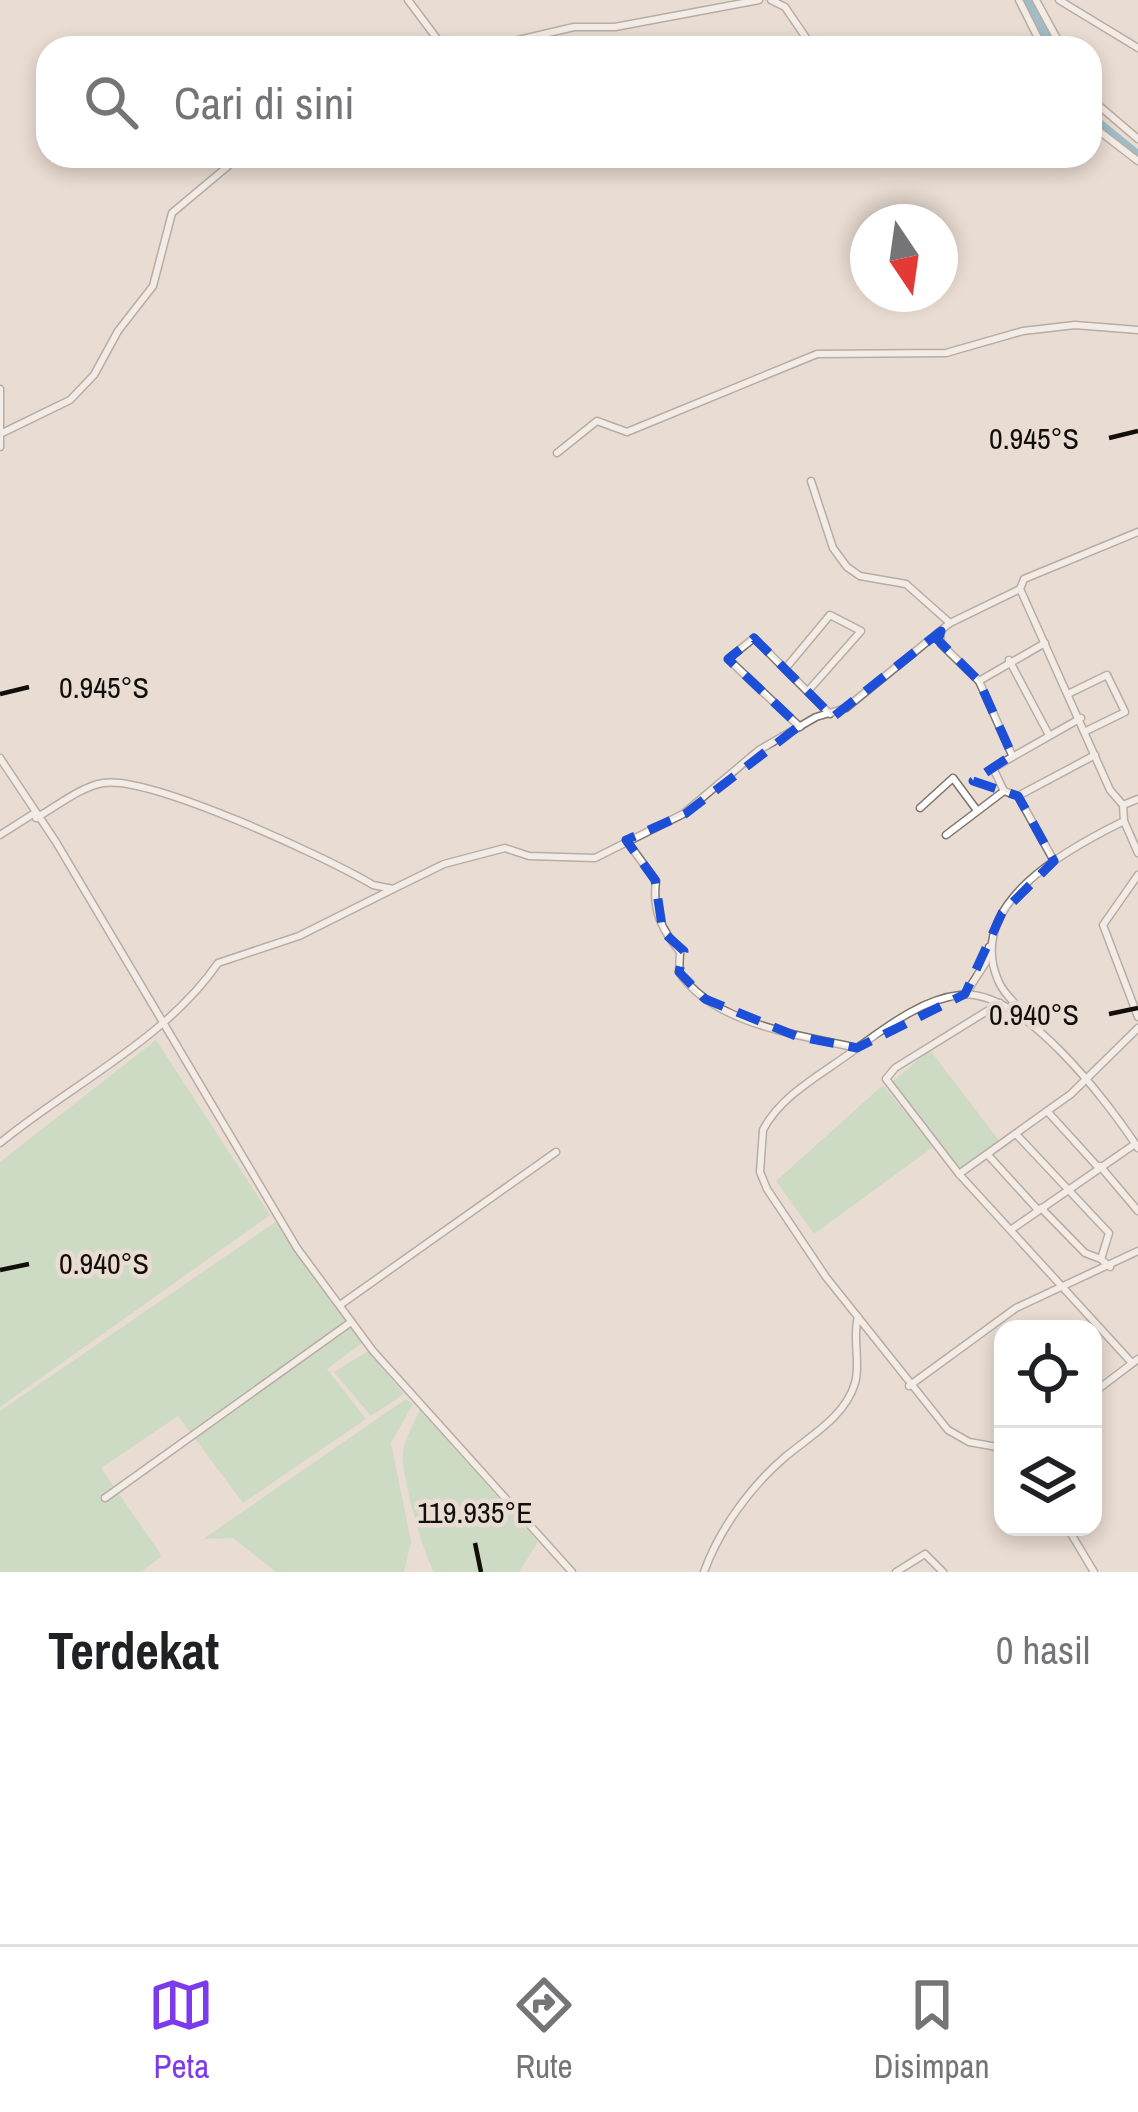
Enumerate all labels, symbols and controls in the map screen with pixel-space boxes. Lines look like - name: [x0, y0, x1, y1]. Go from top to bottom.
- search box: [36, 36, 1102, 168]
- icon: search: [78, 69, 144, 135]
- text: Cari di sini: [174, 72, 355, 133]
- north arrow: [850, 204, 958, 312]
- text: 0.945°S: [989, 418, 1079, 458]
- text: 0.945°S: [59, 667, 149, 707]
- text: 0.940°S: [989, 994, 1079, 1034]
- text: 0.940°S: [59, 1243, 149, 1283]
- map controls: [994, 1320, 1102, 1536]
- button: locate: [994, 1320, 1102, 1428]
- button: layers: [994, 1428, 1102, 1536]
- text: 119.935°E: [417, 1492, 533, 1532]
- text: Terdekat: [48, 1616, 219, 1685]
- text: 0 hasil: [996, 1624, 1090, 1676]
- tab: Peta: [148, 1972, 214, 2088]
- tab: Rute: [511, 1972, 577, 2088]
- tab: Disimpan: [874, 1972, 990, 2088]

